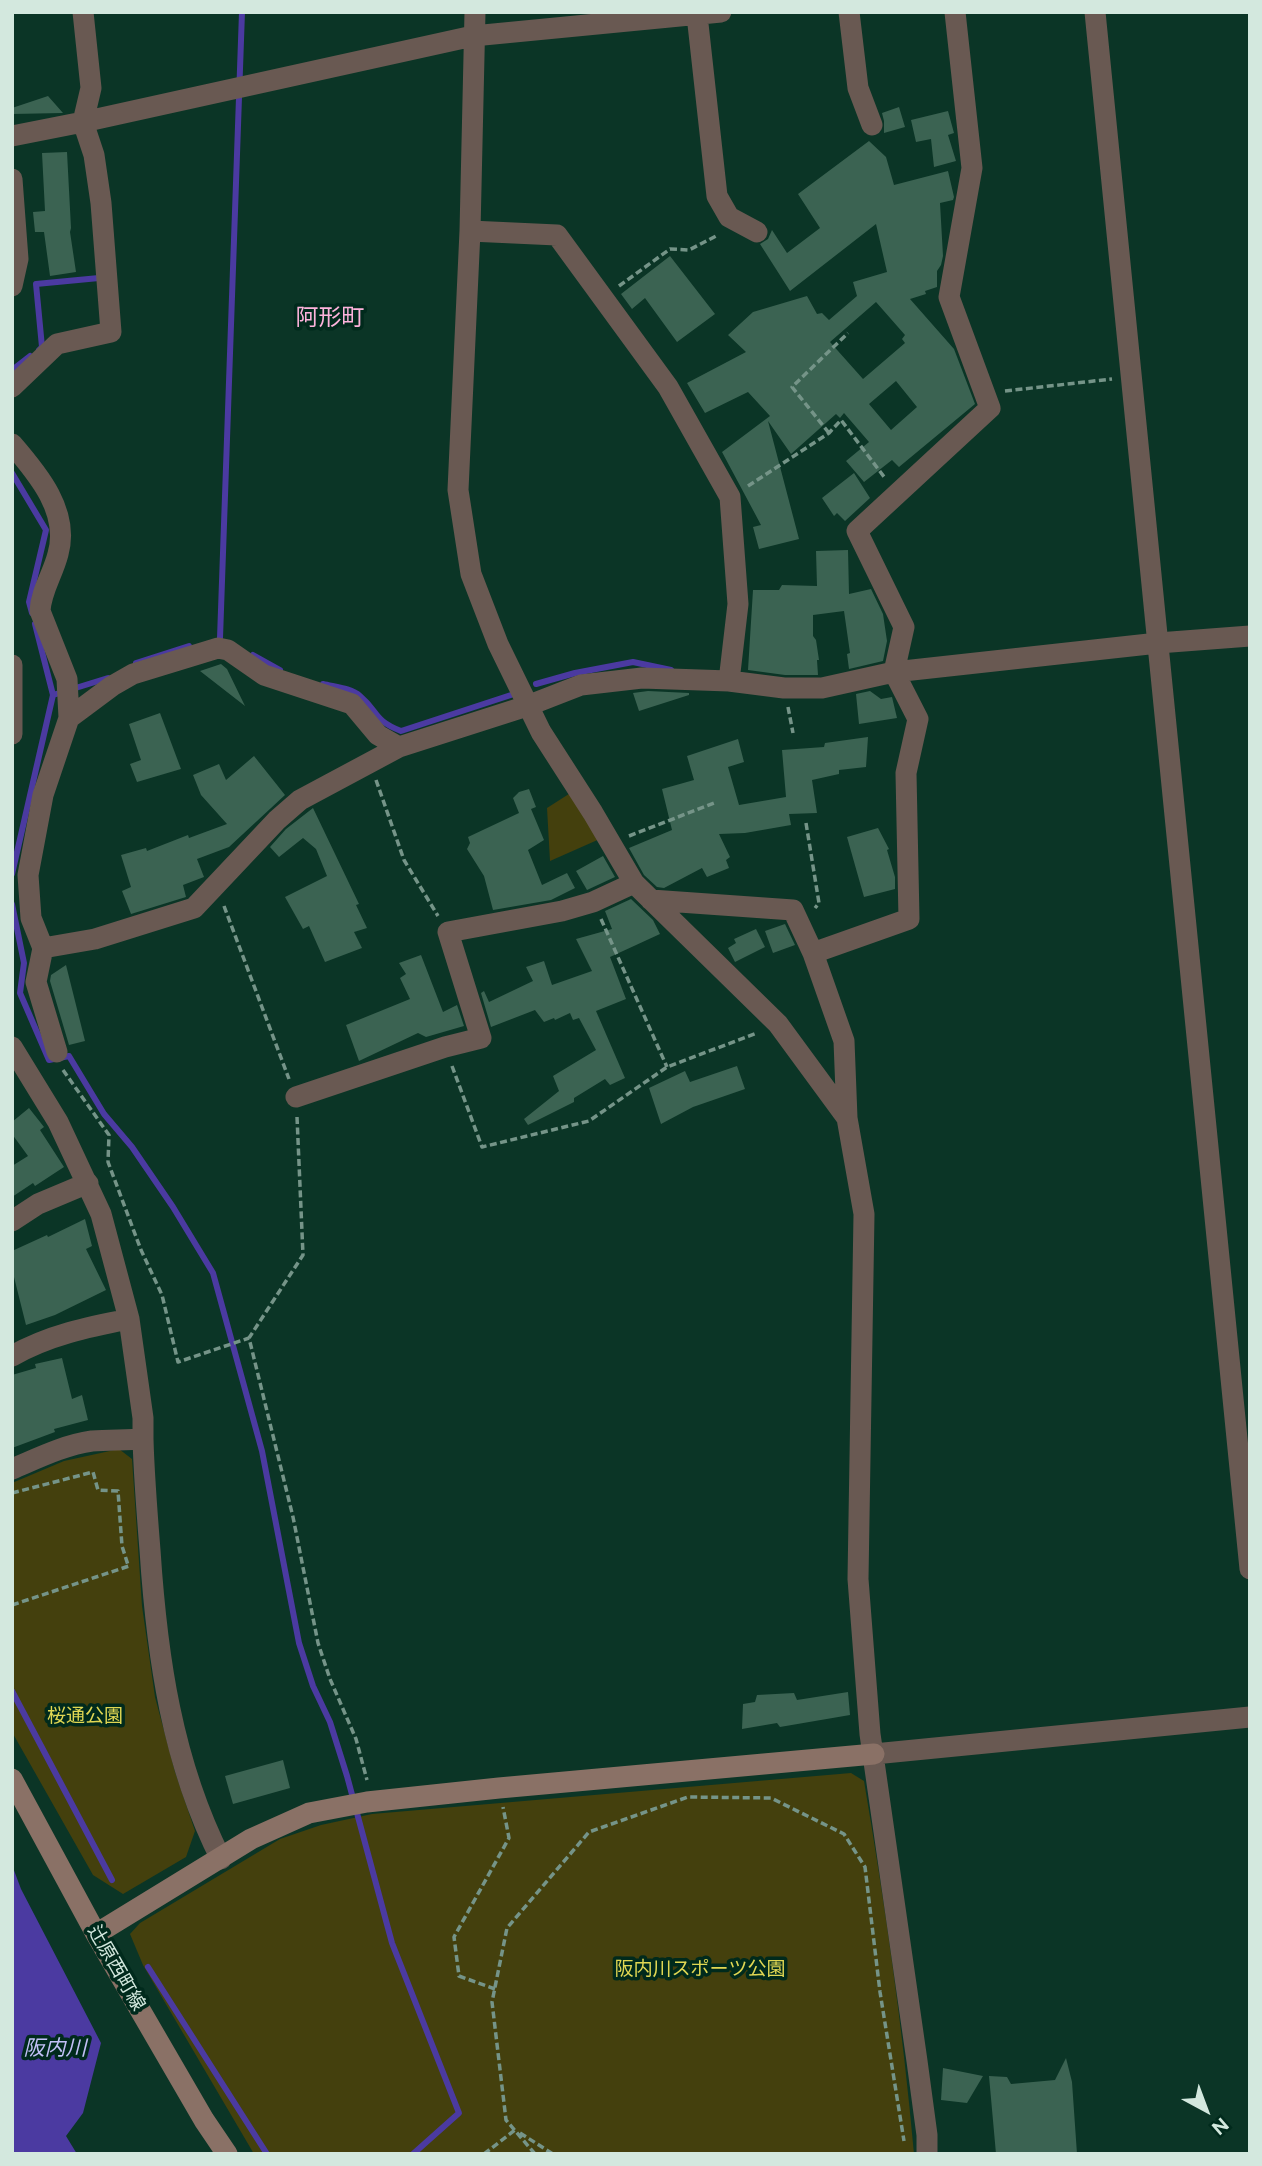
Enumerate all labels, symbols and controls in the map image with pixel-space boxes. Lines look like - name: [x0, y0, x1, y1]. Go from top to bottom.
- district label: 阿形町: [296, 304, 364, 332]
- park label: 桜通公園: [47, 1705, 123, 1727]
- street label: 辻原西町線: [82, 1921, 150, 2015]
- park label: 阪内川スポーツ公園: [615, 1958, 785, 1980]
- water label: 阪内川: [24, 2036, 86, 2062]
- north arrow: [1171, 2075, 1241, 2145]
- text: N: [1207, 2113, 1233, 2140]

